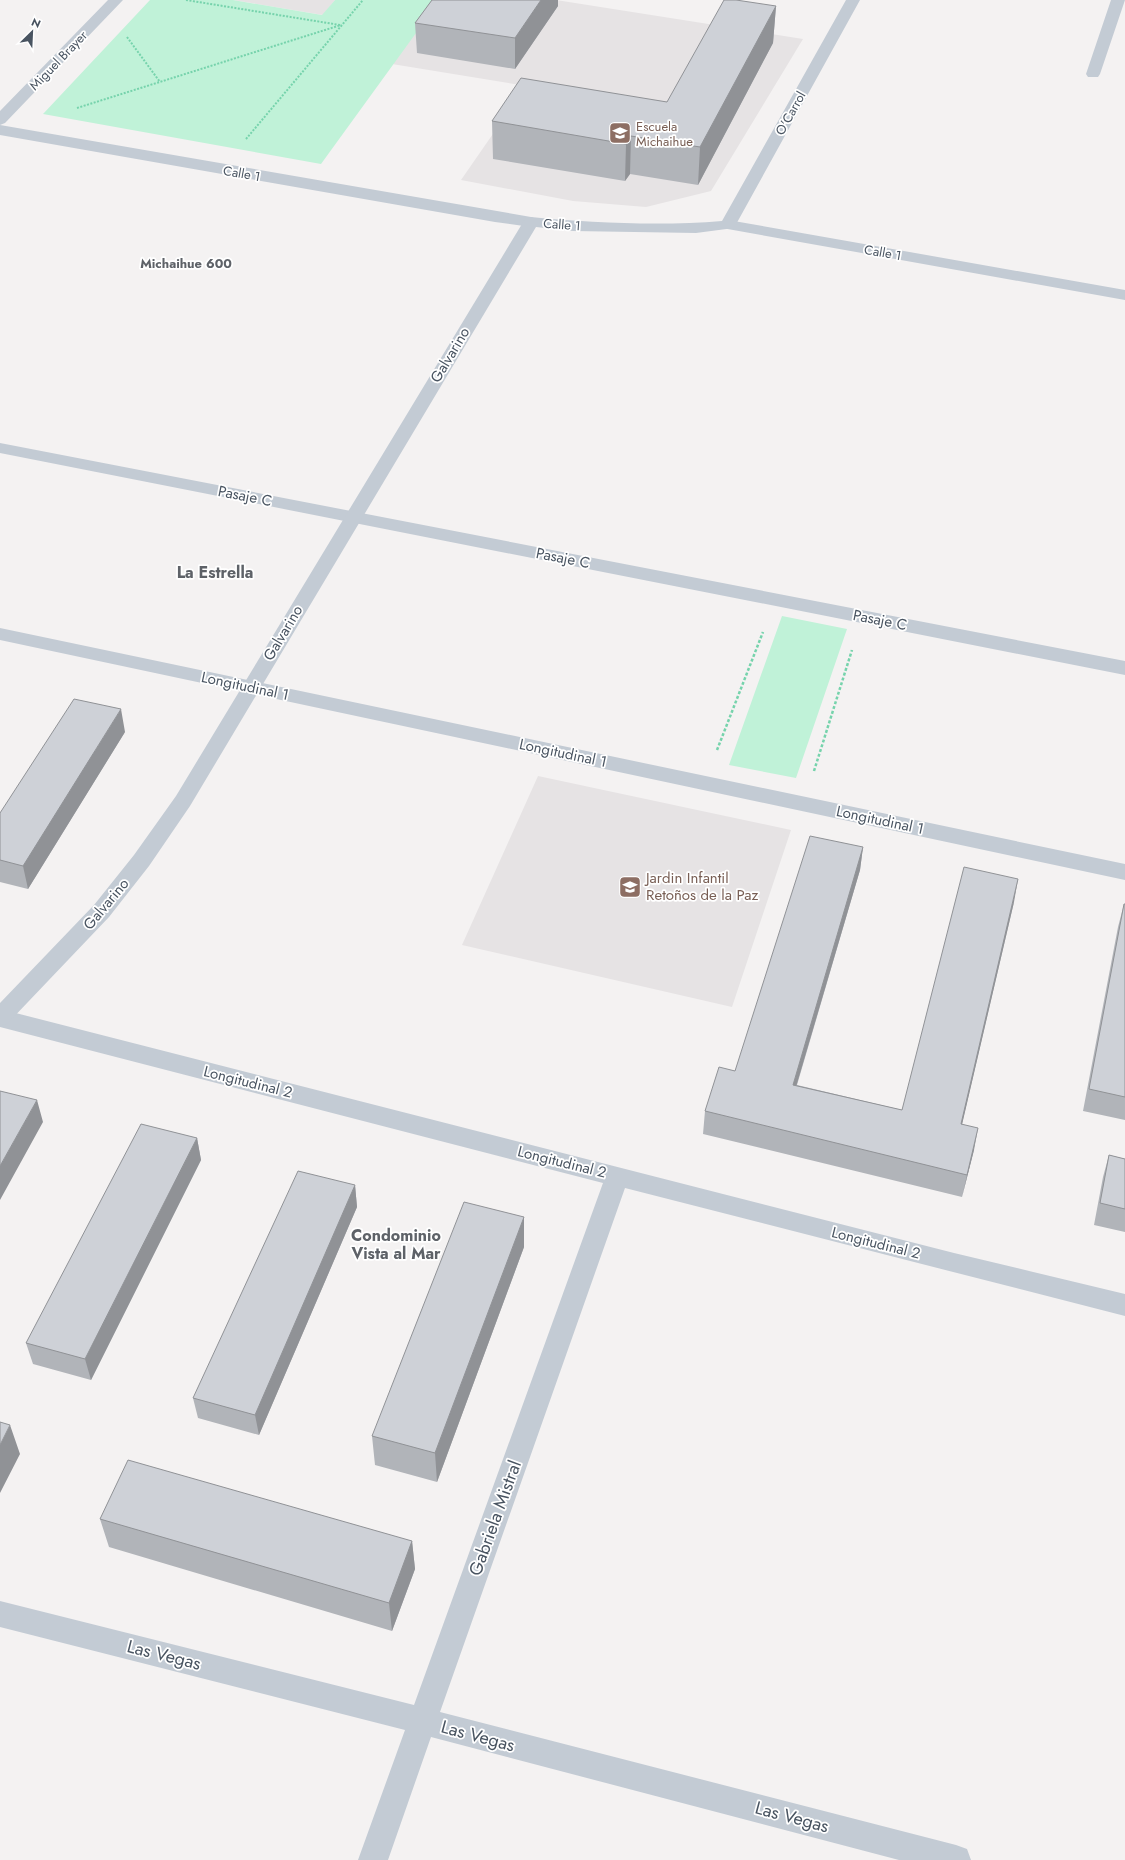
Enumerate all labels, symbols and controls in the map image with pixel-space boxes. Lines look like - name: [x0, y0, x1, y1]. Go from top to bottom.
- north arrow: [12, 12, 52, 52]
- text: N: [29, 14, 43, 32]
- street label: Miguel Brayer: [25, 26, 92, 94]
- street label: O'Carrol: [771, 88, 810, 139]
- place label: Escuela Michaihue: [636, 117, 693, 151]
- school or university icon: Escuela Michaihue: [607, 120, 633, 146]
- street label: Calle 1: [222, 161, 262, 186]
- street label: Calle 1: [543, 214, 581, 235]
- street label: Calle 1: [863, 240, 903, 265]
- district label: Michaihue 600: [140, 254, 232, 273]
- street label: Galvarino: [425, 323, 475, 387]
- street label: Pasaje C: [216, 480, 274, 512]
- street label: Pasaje C: [534, 542, 592, 574]
- district label: La Estrella: [177, 561, 253, 584]
- street label: Galvarino: [258, 601, 308, 665]
- street label: Pasaje C: [851, 604, 909, 636]
- street label: Longitudinal 1: [199, 666, 291, 706]
- street label: Longitudinal 1: [517, 733, 609, 773]
- street label: Longitudinal 1: [834, 800, 926, 840]
- place label: Jardin Infantil Retoños de la Paz: [644, 867, 758, 906]
- street label: Galvarino: [78, 873, 134, 935]
- school or university icon: Jardin Infantil Retoños de la Paz: [617, 874, 643, 900]
- street label: Longitudinal 2: [201, 1060, 295, 1104]
- street label: Longitudinal 2: [515, 1140, 609, 1184]
- street label: Longitudinal 2: [829, 1221, 923, 1265]
- district label: Condominio Vista al Mar: [350, 1224, 441, 1265]
- street label: Gabriela Mistral: [462, 1457, 528, 1579]
- street label: Las Vegas: [124, 1633, 204, 1677]
- street label: Las Vegas: [438, 1714, 518, 1758]
- street label: Las Vegas: [752, 1795, 832, 1839]

